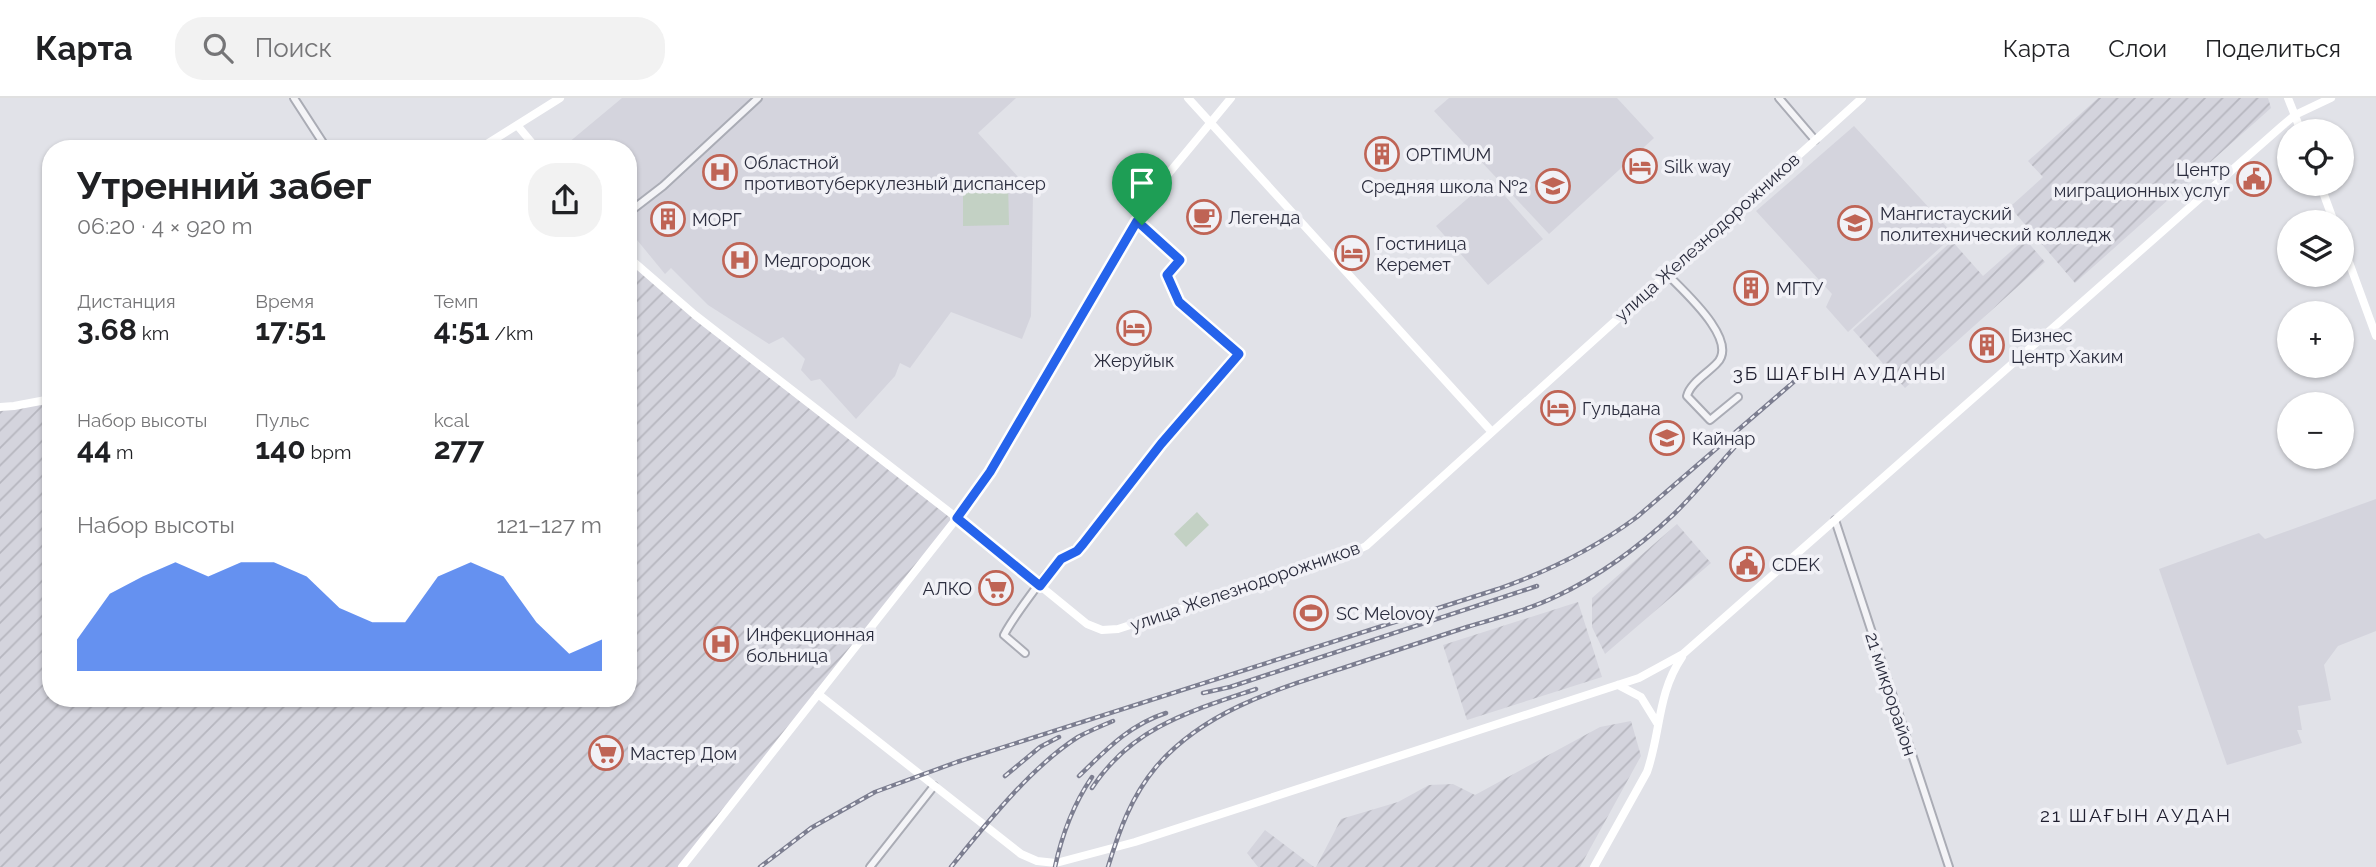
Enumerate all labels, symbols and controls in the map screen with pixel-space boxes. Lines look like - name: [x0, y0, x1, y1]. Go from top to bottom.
- search box: [175, 17, 665, 80]
- text: Карта: [35, 29, 133, 68]
- icon: search: [199, 29, 237, 67]
- text: Поиск: [255, 33, 332, 63]
- text: Карта: [2003, 34, 2070, 63]
- text: Слои: [2108, 34, 2167, 63]
- text: Поделиться: [2205, 34, 2341, 63]
- map controls: [2277, 119, 2354, 469]
- button: locate: [2277, 119, 2354, 196]
- building icon: OPTIMUM: [1363, 135, 1401, 173]
- place label: OPTIMUM: [1406, 144, 1491, 165]
- hotel icon: Silk way: [1621, 147, 1659, 185]
- street label: улица Железнодорожников: [1610, 149, 1804, 325]
- place label: Областной противотуберкулезный диспансер: [744, 152, 1046, 194]
- hospital icon: Областной противотуберкулезный диспансер: [701, 153, 739, 191]
- pin: [1112, 153, 1172, 225]
- place label: Silk way: [1664, 156, 1731, 177]
- place label: Центр миграционных услуг: [2054, 159, 2230, 201]
- public building icon: Центр миграционных услуг: [2235, 160, 2273, 198]
- text: Утренний забег: [77, 163, 372, 208]
- button: share: [528, 163, 602, 237]
- icon: arrive: [1123, 164, 1161, 202]
- school or university icon: Средняя школа №2: [1534, 167, 1572, 205]
- place label: Средняя школа №2: [1361, 176, 1528, 197]
- cafe icon: Легенда: [1185, 198, 1223, 236]
- building icon: МОРГ: [649, 200, 687, 238]
- place label: Мангистауский политехнический колледж: [1880, 203, 2112, 245]
- school or university icon: Мангистауский политехнический колледж: [1836, 204, 1874, 242]
- place label: Легенда: [1228, 207, 1300, 228]
- place label: МОРГ: [692, 209, 742, 230]
- button: layers: [2277, 210, 2354, 287]
- text: 06:20 · 4 × 920 m: [77, 212, 253, 239]
- place label: Гостиница Керемет: [1376, 233, 1467, 275]
- hotel icon: Гостиница Керемет: [1333, 234, 1371, 272]
- hospital icon: Медгородок: [721, 241, 759, 279]
- place label: Медгородок: [764, 250, 871, 271]
- building icon: МГТУ: [1732, 269, 1770, 307]
- place label: МГТУ: [1776, 278, 1824, 299]
- text: Дистанция: [77, 290, 176, 312]
- text: Время: [255, 290, 314, 312]
- text: Темп: [434, 290, 478, 312]
- button: +: [2277, 301, 2354, 378]
- hotel icon: Жеруйык: [1115, 309, 1153, 347]
- text: 3.68: [77, 312, 137, 347]
- text: 17:51: [255, 312, 326, 347]
- text: 4:51: [434, 312, 490, 347]
- text: km: [137, 322, 169, 344]
- text: /km: [490, 322, 534, 344]
- place label: Бизнес Центр Хаким: [2011, 325, 2123, 367]
- building icon: Бизнес Центр Хаким: [1968, 326, 2006, 364]
- place label: Жеруйык: [1094, 350, 1174, 371]
- district label: 3Б ШАҒЫН АУДАНЫ: [1733, 362, 1947, 384]
- hotel icon: Гульдана: [1539, 389, 1577, 427]
- button: −: [2277, 392, 2354, 469]
- place label: Гульдана: [1582, 398, 1661, 419]
- text: Набор высоты: [77, 409, 207, 431]
- text: Пульс: [255, 409, 310, 431]
- text: kcal: [434, 409, 469, 431]
- school or university icon: Кайнар: [1648, 419, 1686, 457]
- place label: Кайнар: [1692, 428, 1755, 449]
- text: 44: [77, 431, 111, 466]
- text: 140: [255, 431, 306, 466]
- text: 277: [434, 431, 484, 466]
- text: m: [111, 441, 134, 463]
- text: bpm: [306, 441, 351, 463]
- text: Набор высоты: [77, 511, 235, 538]
- text: 121–127 m: [496, 511, 602, 538]
- street label: улица Железнодорожников: [1128, 537, 1362, 635]
- public building icon: CDEK: [1728, 545, 1766, 583]
- place label: CDEK: [1772, 554, 1820, 575]
- supermarket icon: АЛКО: [977, 569, 1015, 607]
- place label: АЛКО: [923, 578, 972, 599]
- sports icon: SC Melovoy: [1292, 594, 1330, 632]
- place label: SC Melovoy: [1336, 603, 1435, 624]
- place label: Инфекционная больница: [746, 624, 875, 666]
- hospital icon: Инфекционная больница: [702, 625, 740, 663]
- street label: 21 микрорайон: [1861, 629, 1921, 759]
- supermarket icon: Мастер Дом: [587, 734, 625, 772]
- place label: Мастер Дом: [630, 743, 737, 764]
- district label: 21 ШАҒЫН АУДАН: [2040, 804, 2232, 826]

